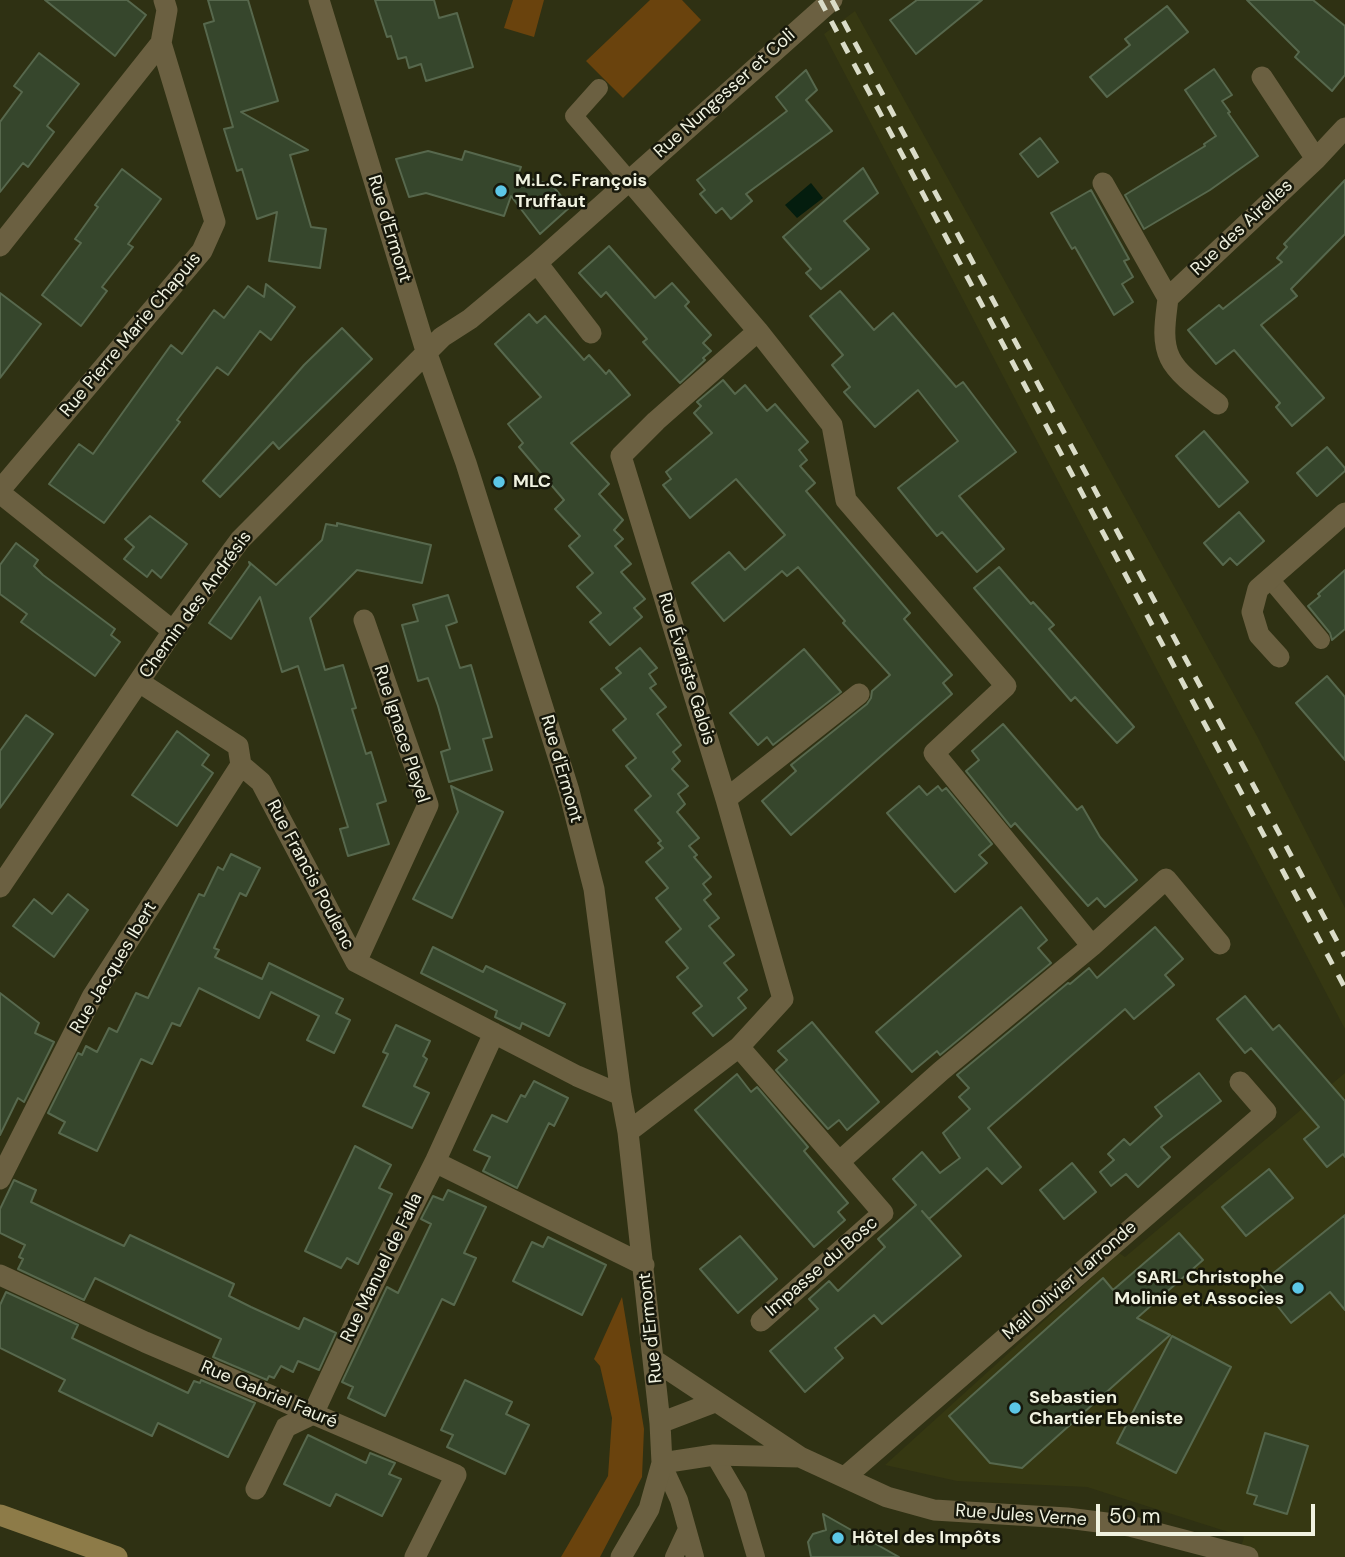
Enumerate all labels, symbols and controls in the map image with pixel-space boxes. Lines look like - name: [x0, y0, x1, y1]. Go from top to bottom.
- street label: Rue Nungesser et Coli: [650, 25, 800, 163]
- place label: M.L.C. François Truffaut: [515, 170, 647, 212]
- street label: Rue d'Ermont: [362, 173, 416, 285]
- street label: Rue des Airelles: [1187, 175, 1297, 281]
- marker: M.L.C. François Truffaut: [493, 183, 509, 199]
- street label: Rue Pierre Marie Chapuis: [56, 248, 206, 422]
- place label: MLC: [513, 471, 551, 493]
- marker: MLC: [491, 474, 507, 490]
- street label: Chemin des Andrésis: [135, 527, 257, 683]
- street label: Rue Évariste Galois: [653, 590, 719, 748]
- street label: Rue Ignace Pleyel: [369, 662, 433, 806]
- street label: Rue d'Ermont: [535, 713, 587, 825]
- street label: Rue Francis Poulenc: [261, 796, 359, 954]
- street label: Rue Jacques Ibert: [66, 898, 162, 1038]
- street label: Rue Manuel de Falla: [336, 1190, 428, 1346]
- street label: Impasse du Bosc: [761, 1212, 883, 1322]
- street label: Mail Olivier Larronde: [999, 1217, 1141, 1345]
- place label: SARL Christophe Molinie et Associes: [1114, 1267, 1284, 1310]
- street label: Rue d'Ermont: [634, 1272, 668, 1384]
- marker: SARL Christophe Molinie et Associes: [1290, 1280, 1306, 1296]
- street label: Rue Gabriel Fauré: [197, 1356, 341, 1434]
- place label: Sebastien Chartier Ebeniste: [1029, 1387, 1183, 1430]
- marker: Sebastien Chartier Ebeniste: [1007, 1400, 1023, 1416]
- scale bar: [1100, 1490, 1319, 1534]
- street label: Rue Jules Verne: [955, 1501, 1087, 1531]
- text: 50 m: [1109, 1502, 1160, 1530]
- place label: Hôtel des Impôts: [852, 1527, 1001, 1549]
- marker: Hôtel des Impôts: [830, 1530, 846, 1546]

